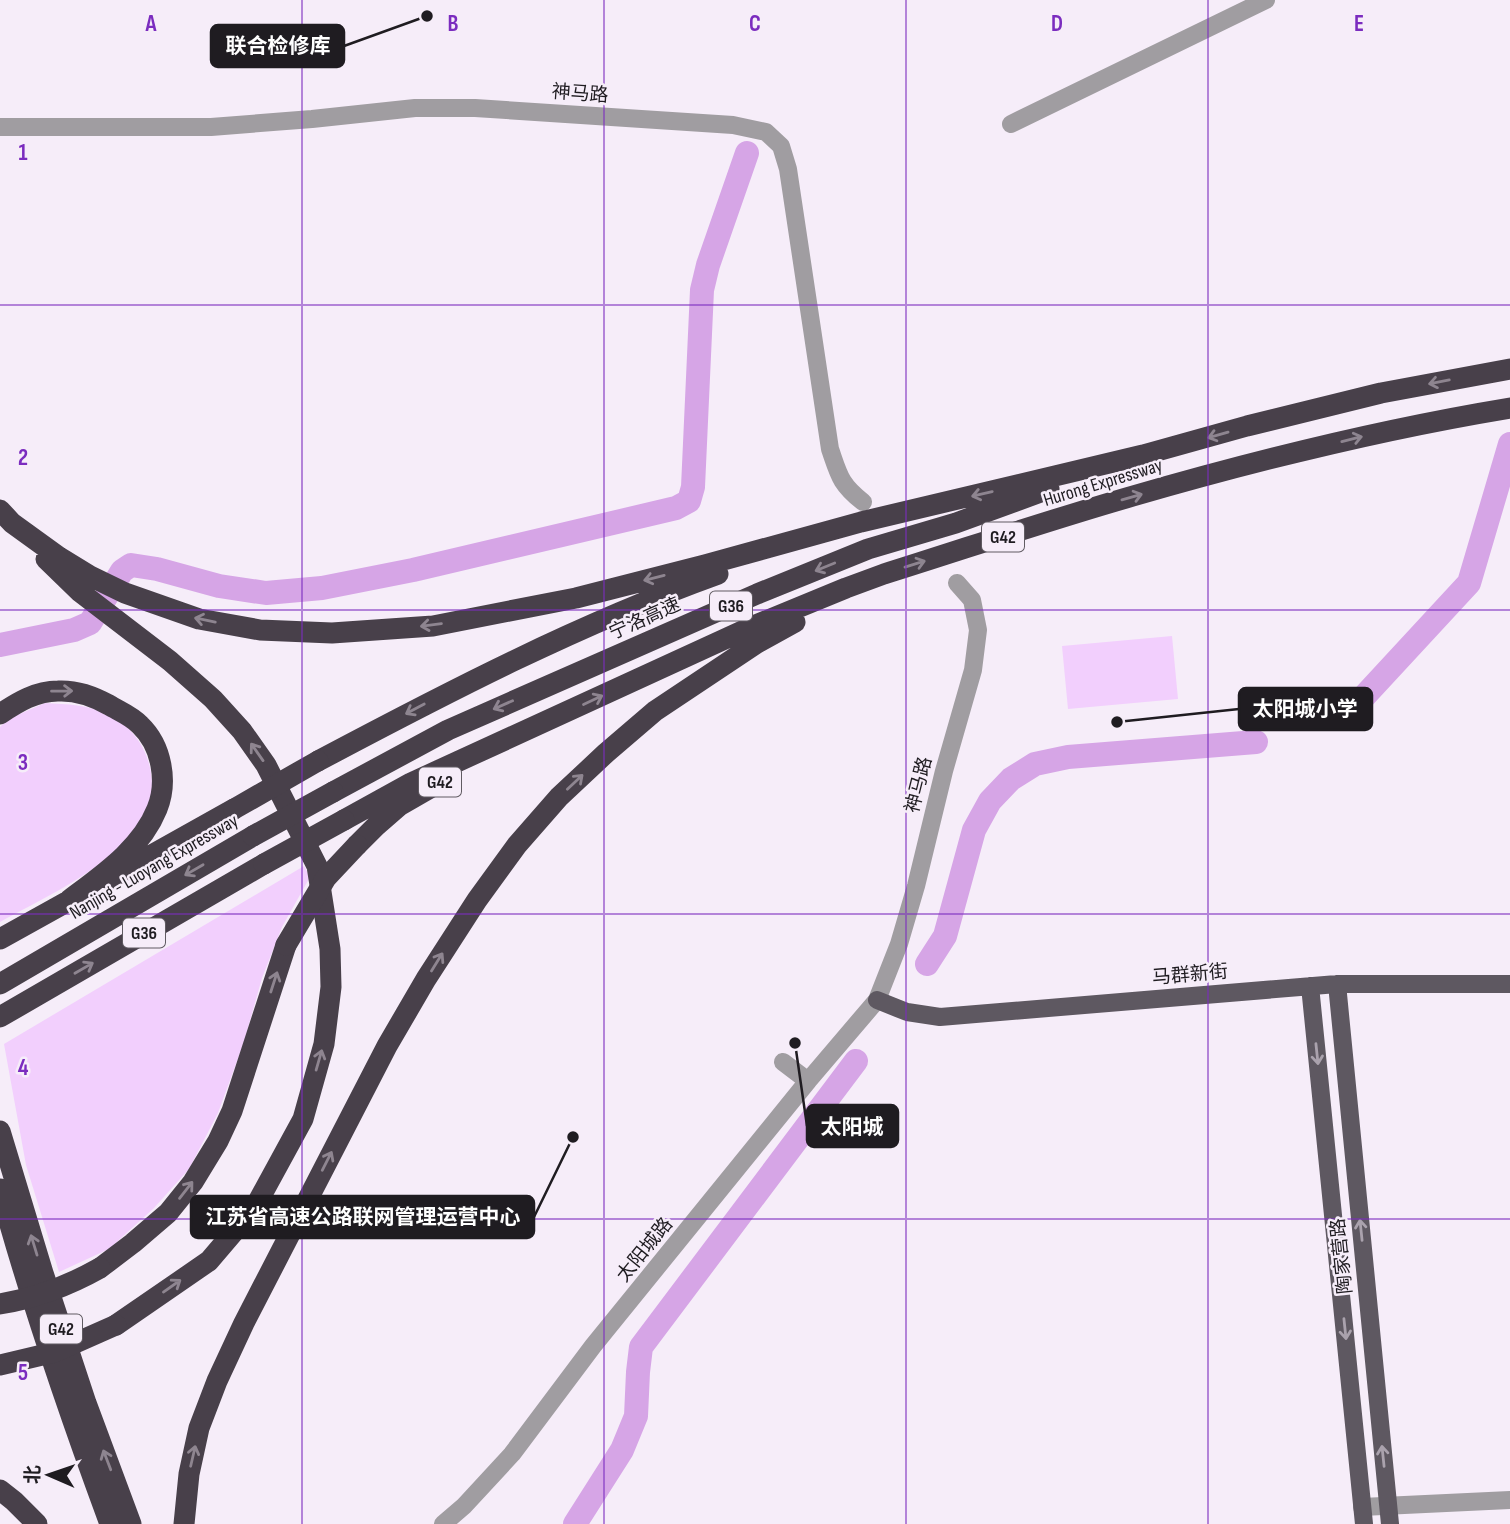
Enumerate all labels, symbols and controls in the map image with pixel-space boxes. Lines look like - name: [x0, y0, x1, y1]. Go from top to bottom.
- text: A: [145, 10, 158, 38]
- text: B: [448, 10, 459, 38]
- text: C: [749, 10, 761, 38]
- text: D: [1051, 10, 1063, 38]
- text: E: [1354, 10, 1364, 38]
- callout: 联合检修库: [211, 25, 344, 67]
- text: 联合检修库: [226, 34, 331, 59]
- street label: 神马路: [551, 81, 609, 107]
- text: 1: [18, 139, 28, 167]
- one-way arrow: [1428, 376, 1451, 389]
- one-way arrow: [1207, 429, 1229, 442]
- one-way arrow: [1340, 432, 1363, 445]
- text: 2: [18, 444, 28, 472]
- street label: Hurong Expressway: [1041, 454, 1166, 512]
- one-way arrow: [971, 488, 993, 501]
- one-way arrow: [1121, 489, 1143, 502]
- road number: G42: [982, 522, 1024, 552]
- one-way arrow: [904, 557, 926, 570]
- one-way arrow: [814, 561, 836, 574]
- one-way arrow: [643, 572, 666, 585]
- road number: G36: [710, 592, 752, 620]
- street label: 宁洛高速: [606, 593, 684, 645]
- one-way arrow: [194, 612, 217, 626]
- one-way arrow: [420, 619, 443, 632]
- one-way arrow: [51, 684, 74, 698]
- callout: 太阳城小学: [1239, 688, 1372, 730]
- one-way arrow: [581, 693, 603, 706]
- text: 太阳城小学: [1253, 697, 1358, 722]
- one-way arrow: [493, 699, 515, 712]
- one-way arrow: [405, 703, 426, 716]
- one-way arrow: [250, 743, 264, 762]
- text: 3: [18, 749, 28, 777]
- street label: 神马路: [901, 755, 937, 815]
- road number: G42: [419, 768, 461, 796]
- one-way arrow: [566, 773, 583, 790]
- street label: Nanjing - Luoyang Expressway: [66, 809, 243, 925]
- one-way arrow: [184, 864, 205, 877]
- road number: G36: [123, 918, 165, 948]
- one-way arrow: [430, 953, 445, 972]
- one-way arrow: [73, 960, 93, 974]
- street label: 马群新街: [1151, 960, 1229, 990]
- one-way arrow: [269, 971, 282, 993]
- one-way arrow: [1311, 1042, 1324, 1065]
- one-way arrow: [313, 1049, 326, 1072]
- text: 4: [18, 1054, 29, 1082]
- callout: 太阳城: [807, 1105, 898, 1147]
- text: 太阳城: [821, 1115, 884, 1140]
- one-way arrow: [321, 1151, 335, 1172]
- one-way arrow: [179, 1181, 194, 1199]
- callout: 江苏省高速公路联网管理运营中心: [191, 1196, 534, 1238]
- text: 江苏省高速公路联网管理运营中心: [206, 1205, 521, 1230]
- street label: 太阳城路: [612, 1213, 678, 1287]
- street label: 陶家营路: [1327, 1217, 1357, 1295]
- one-way arrow: [1354, 1219, 1367, 1242]
- one-way arrow: [27, 1234, 40, 1256]
- one-way arrow: [162, 1279, 181, 1293]
- road number: G42: [40, 1314, 82, 1344]
- one-way arrow: [1338, 1317, 1351, 1340]
- text: 5: [18, 1359, 28, 1387]
- north arrow: [14, 1440, 84, 1510]
- one-way arrow: [1376, 1445, 1389, 1468]
- one-way arrow: [187, 1446, 200, 1468]
- one-way arrow: [99, 1450, 112, 1472]
- text: 北: [22, 1465, 45, 1484]

